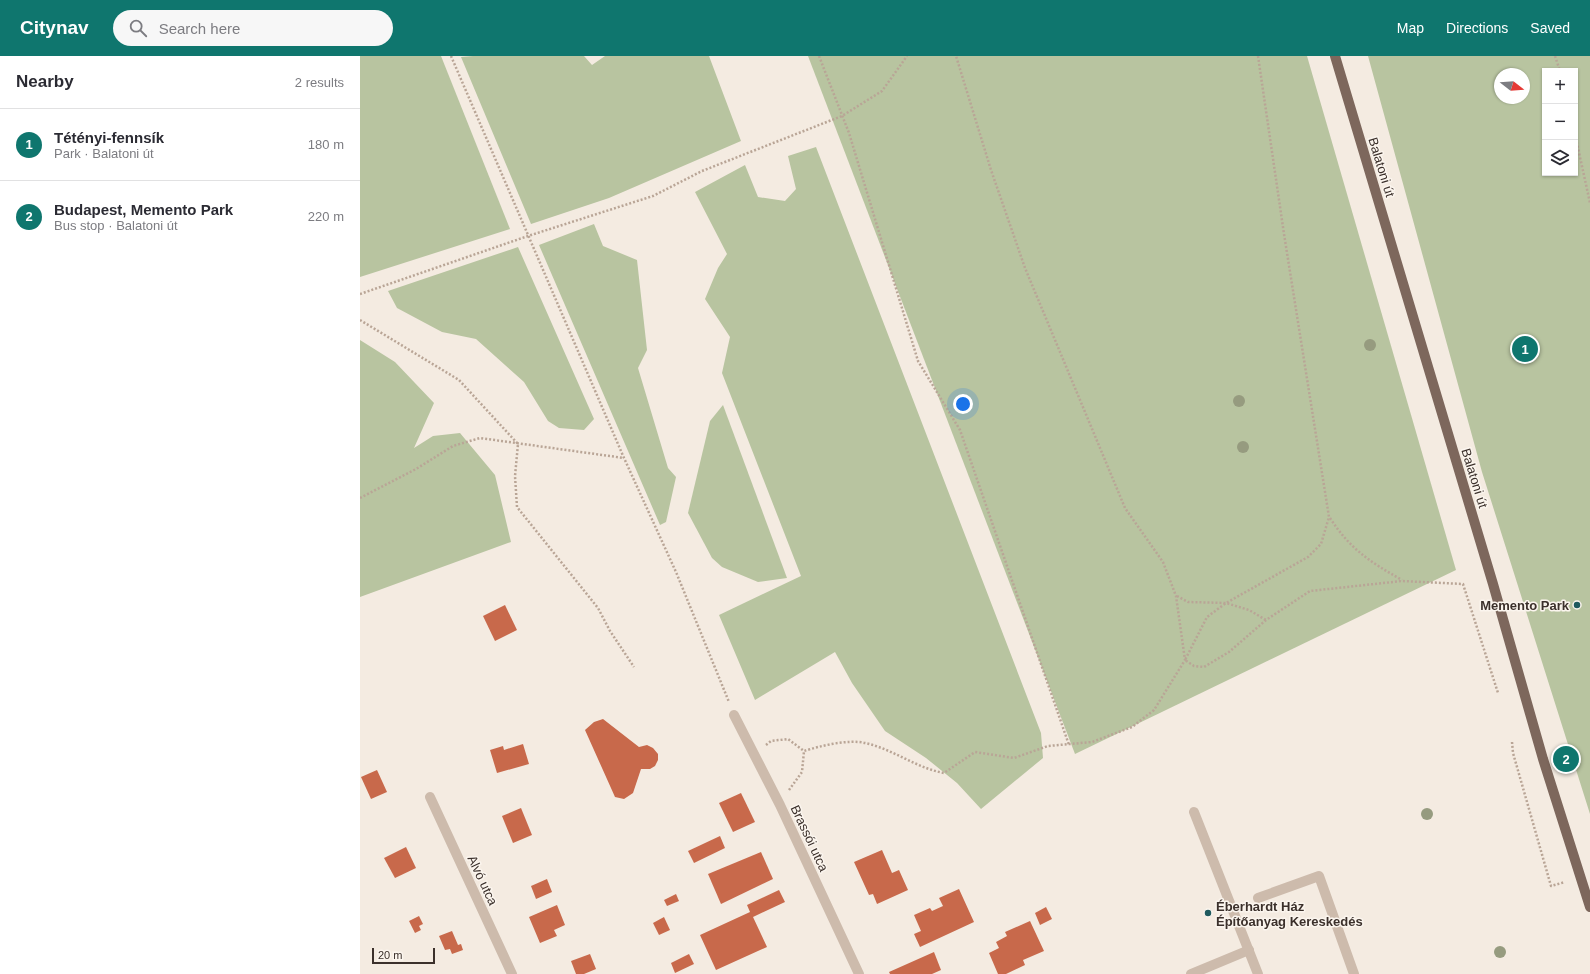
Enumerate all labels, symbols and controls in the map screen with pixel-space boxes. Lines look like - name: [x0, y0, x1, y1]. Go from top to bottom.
- search box: [113, 10, 393, 46]
- text: Citynav: [20, 17, 89, 38]
- icon: search: [127, 17, 149, 39]
- text: Search here: [159, 20, 240, 37]
- text: Map: [1397, 20, 1424, 36]
- text: Directions: [1446, 20, 1508, 36]
- text: Saved: [1530, 20, 1570, 36]
- north arrow: [1494, 68, 1530, 104]
- map controls: [1542, 68, 1578, 176]
- button: +: [1542, 68, 1578, 104]
- text: Nearby: [16, 72, 74, 91]
- text: 2 results: [295, 75, 344, 90]
- button: −: [1542, 104, 1578, 140]
- text: Tétényi-fennsík: [54, 129, 164, 146]
- street label: Balatoni út: [1365, 136, 1398, 199]
- text: 1: [25, 137, 33, 152]
- text: 180 m: [308, 137, 344, 152]
- button: layers: [1542, 140, 1578, 176]
- text: Park · Balatoni út: [54, 146, 154, 161]
- text: Budapest, Memento Park: [54, 201, 233, 218]
- text: 2: [25, 209, 33, 224]
- text: 220 m: [308, 209, 344, 224]
- text: Bus stop · Balatoni út: [54, 218, 178, 233]
- pin: 1: [1512, 334, 1538, 364]
- your location: [953, 394, 973, 414]
- street label: Balatoni út: [1458, 447, 1491, 510]
- place label: Memento Park: [1480, 598, 1570, 613]
- marker: Memento Park: [1572, 600, 1582, 610]
- pin: 2: [1553, 744, 1579, 774]
- street label: Brassói utca: [788, 803, 832, 874]
- street label: Alvó utca: [464, 853, 501, 908]
- place label: Éberhardt Ház Építőanyag Kereskedés: [1216, 899, 1363, 929]
- marker: Éberhardt Ház Építőanyag Kereskedés: [1203, 908, 1213, 918]
- scale bar: [372, 946, 435, 965]
- text: 20 m: [378, 949, 402, 961]

